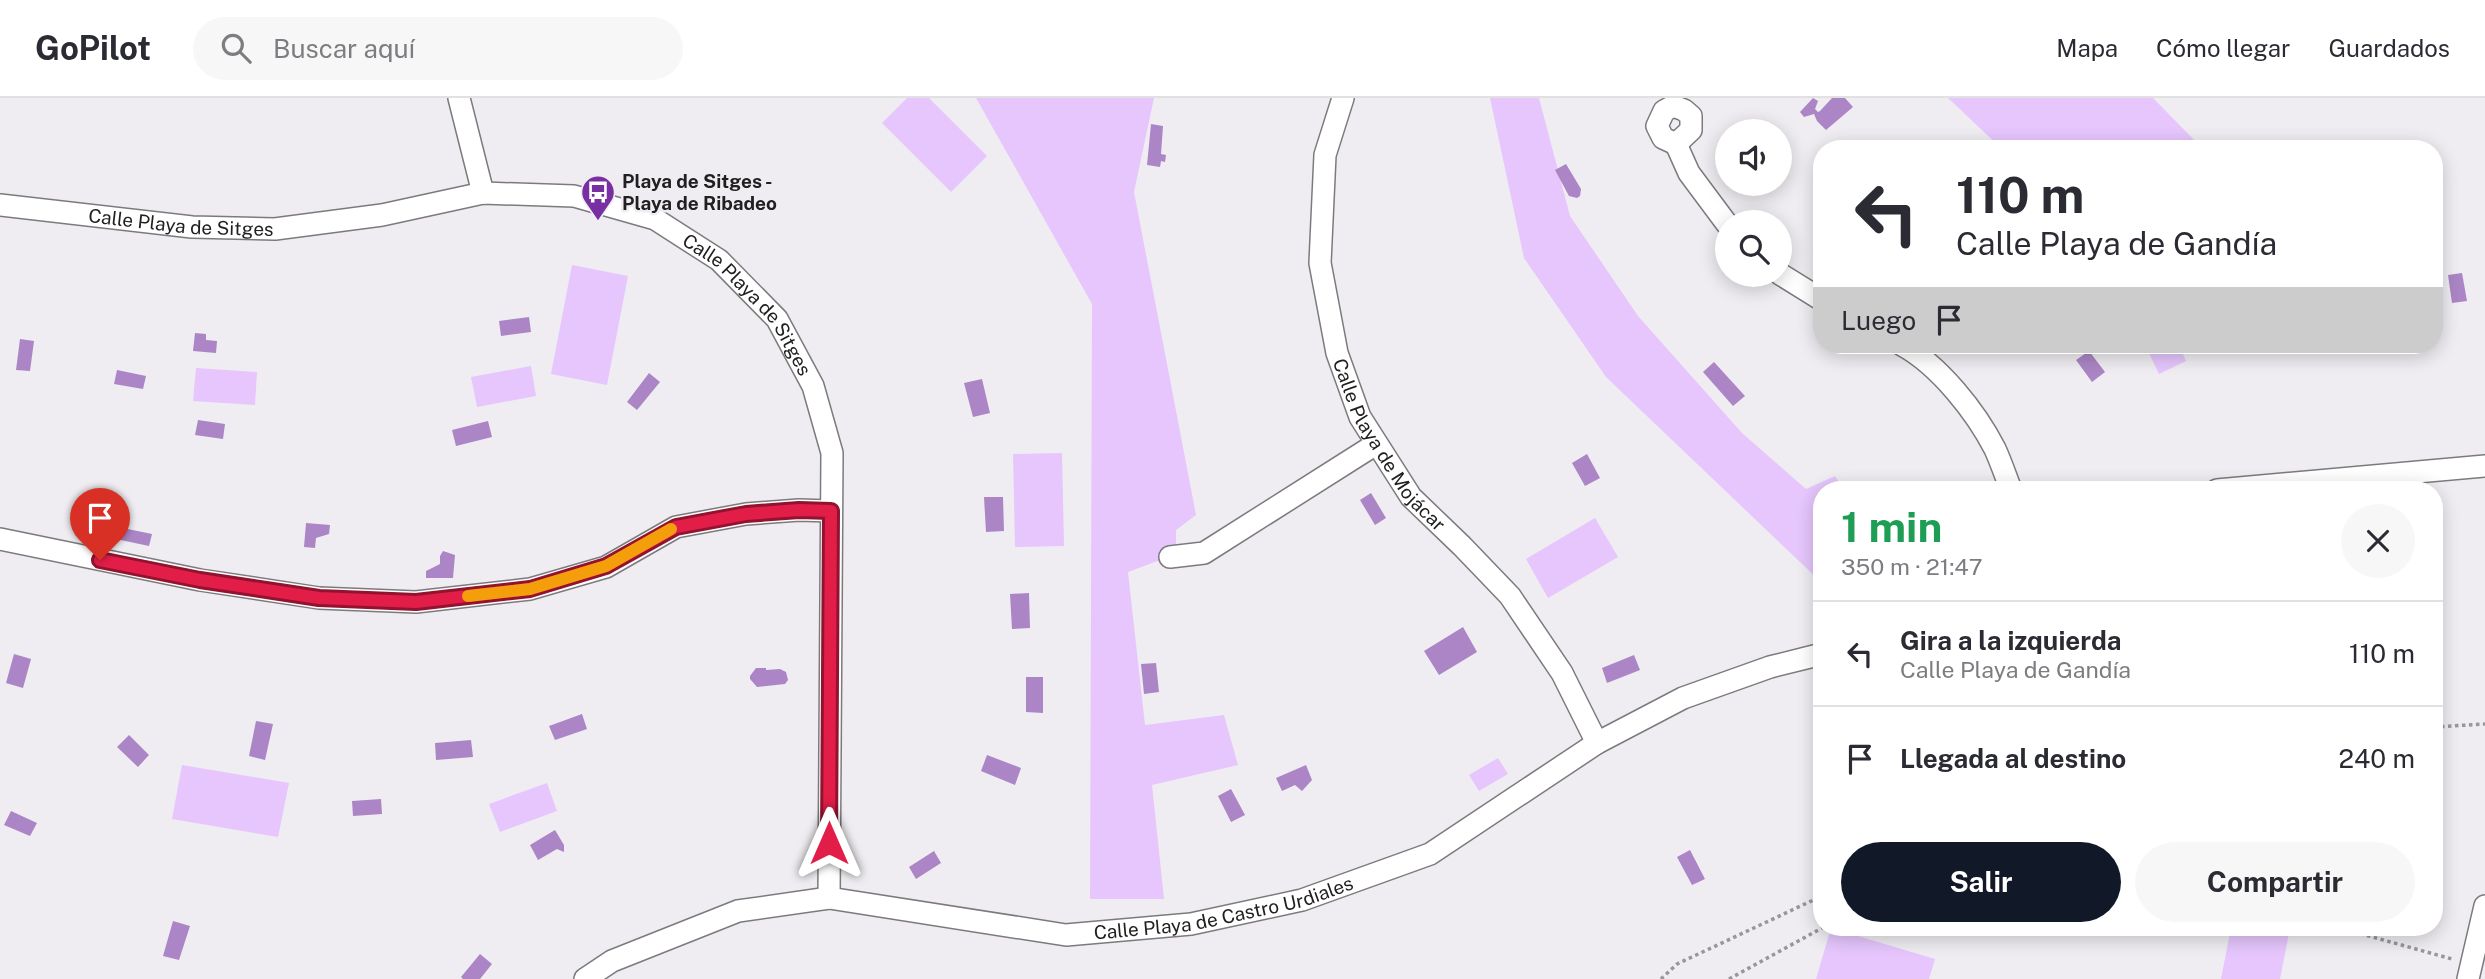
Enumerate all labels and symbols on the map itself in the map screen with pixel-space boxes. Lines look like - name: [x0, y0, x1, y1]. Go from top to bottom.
- place label: Playa de Sitges - Playa de Ribadeo: [622, 170, 777, 214]
- bus stop icon: Playa de Sitges - Playa de Ribadeo: [579, 173, 617, 222]
- street label: Calle Playa de Sitges: [87, 204, 274, 240]
- street label: Calle Playa de Sitges: [679, 229, 816, 379]
- street label: Calle Playa de Mojácar: [1329, 355, 1450, 535]
- pin: [70, 488, 130, 560]
- position arrow: [792, 806, 866, 880]
- street label: Calle Playa de Castro Urdiales: [1093, 872, 1356, 944]

